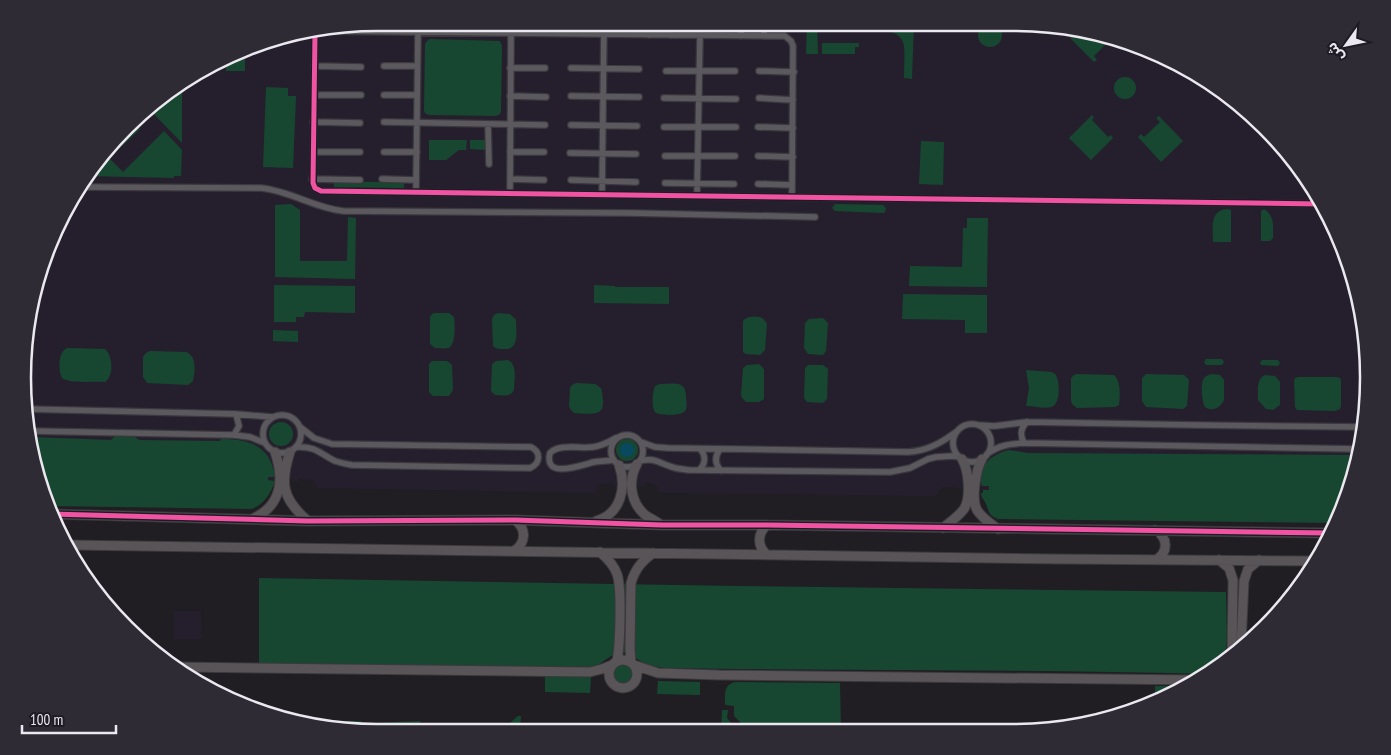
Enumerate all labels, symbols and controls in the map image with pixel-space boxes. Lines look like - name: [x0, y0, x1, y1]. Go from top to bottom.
- north arrow: [1321, 20, 1371, 70]
- text: ش: [1322, 39, 1348, 65]
- scale bar: [22, 702, 116, 734]
- text: 100 m: [30, 710, 63, 729]

